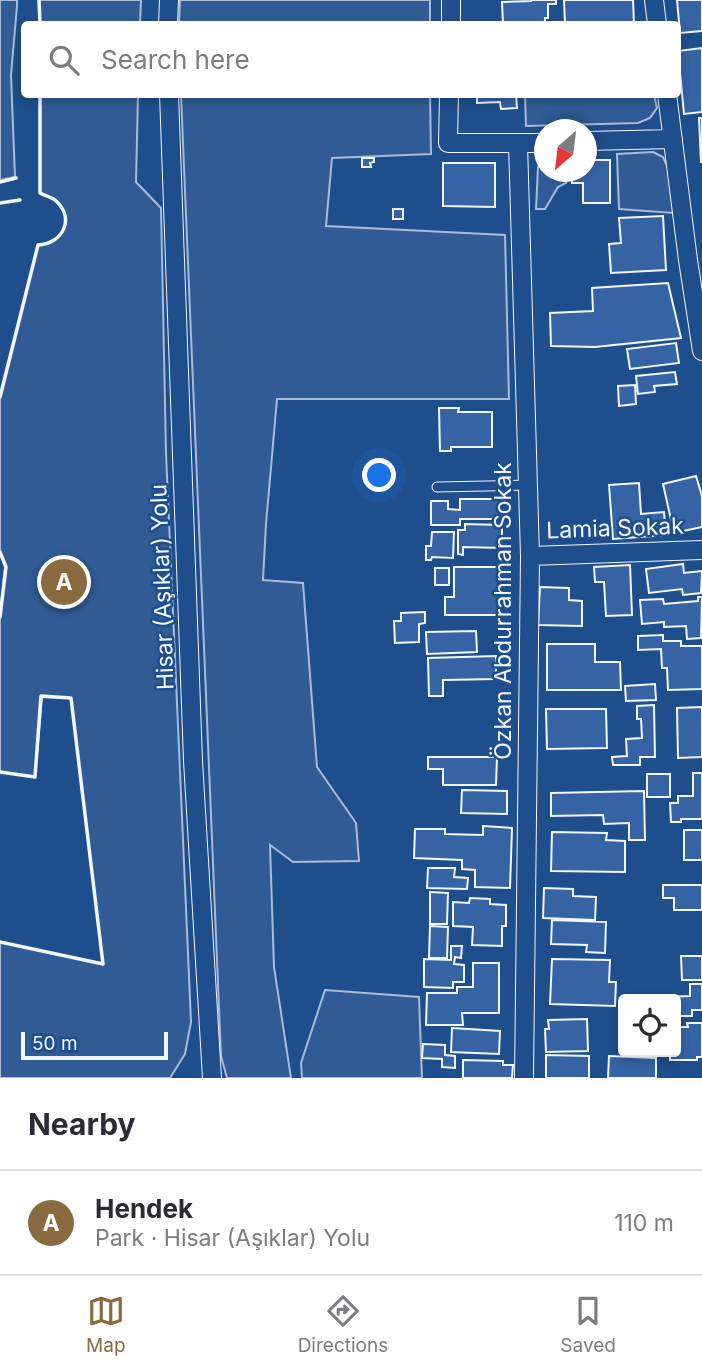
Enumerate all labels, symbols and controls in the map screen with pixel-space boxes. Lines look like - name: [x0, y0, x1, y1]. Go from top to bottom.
- search box: [21, 21, 681, 98]
- icon: search: [45, 41, 83, 79]
- text: Search here: [101, 44, 250, 75]
- north arrow: [534, 119, 597, 182]
- your location: [362, 458, 396, 492]
- street label: Özkan Abdurrahman Sokak: [489, 462, 517, 760]
- street label: Hisar (Aşıklar) Yolu: [144, 483, 180, 691]
- street label: Lamia Sokak: [546, 512, 685, 544]
- pin: A: [41, 556, 87, 608]
- map controls: [618, 994, 681, 1057]
- button: locate: [618, 994, 681, 1057]
- scale bar: [21, 1029, 168, 1061]
- text: 50 m: [32, 1032, 78, 1055]
- text: Nearby: [28, 1106, 136, 1142]
- text: Hendek: [95, 1193, 193, 1224]
- text: A: [42, 1209, 60, 1237]
- text: 110 m: [614, 1209, 674, 1237]
- text: Park · Hisar (Aşıklar) Yolu: [95, 1224, 370, 1252]
- tab: Map: [86, 1292, 126, 1357]
- tab: Directions: [298, 1292, 388, 1357]
- tab: Saved: [560, 1292, 616, 1357]

